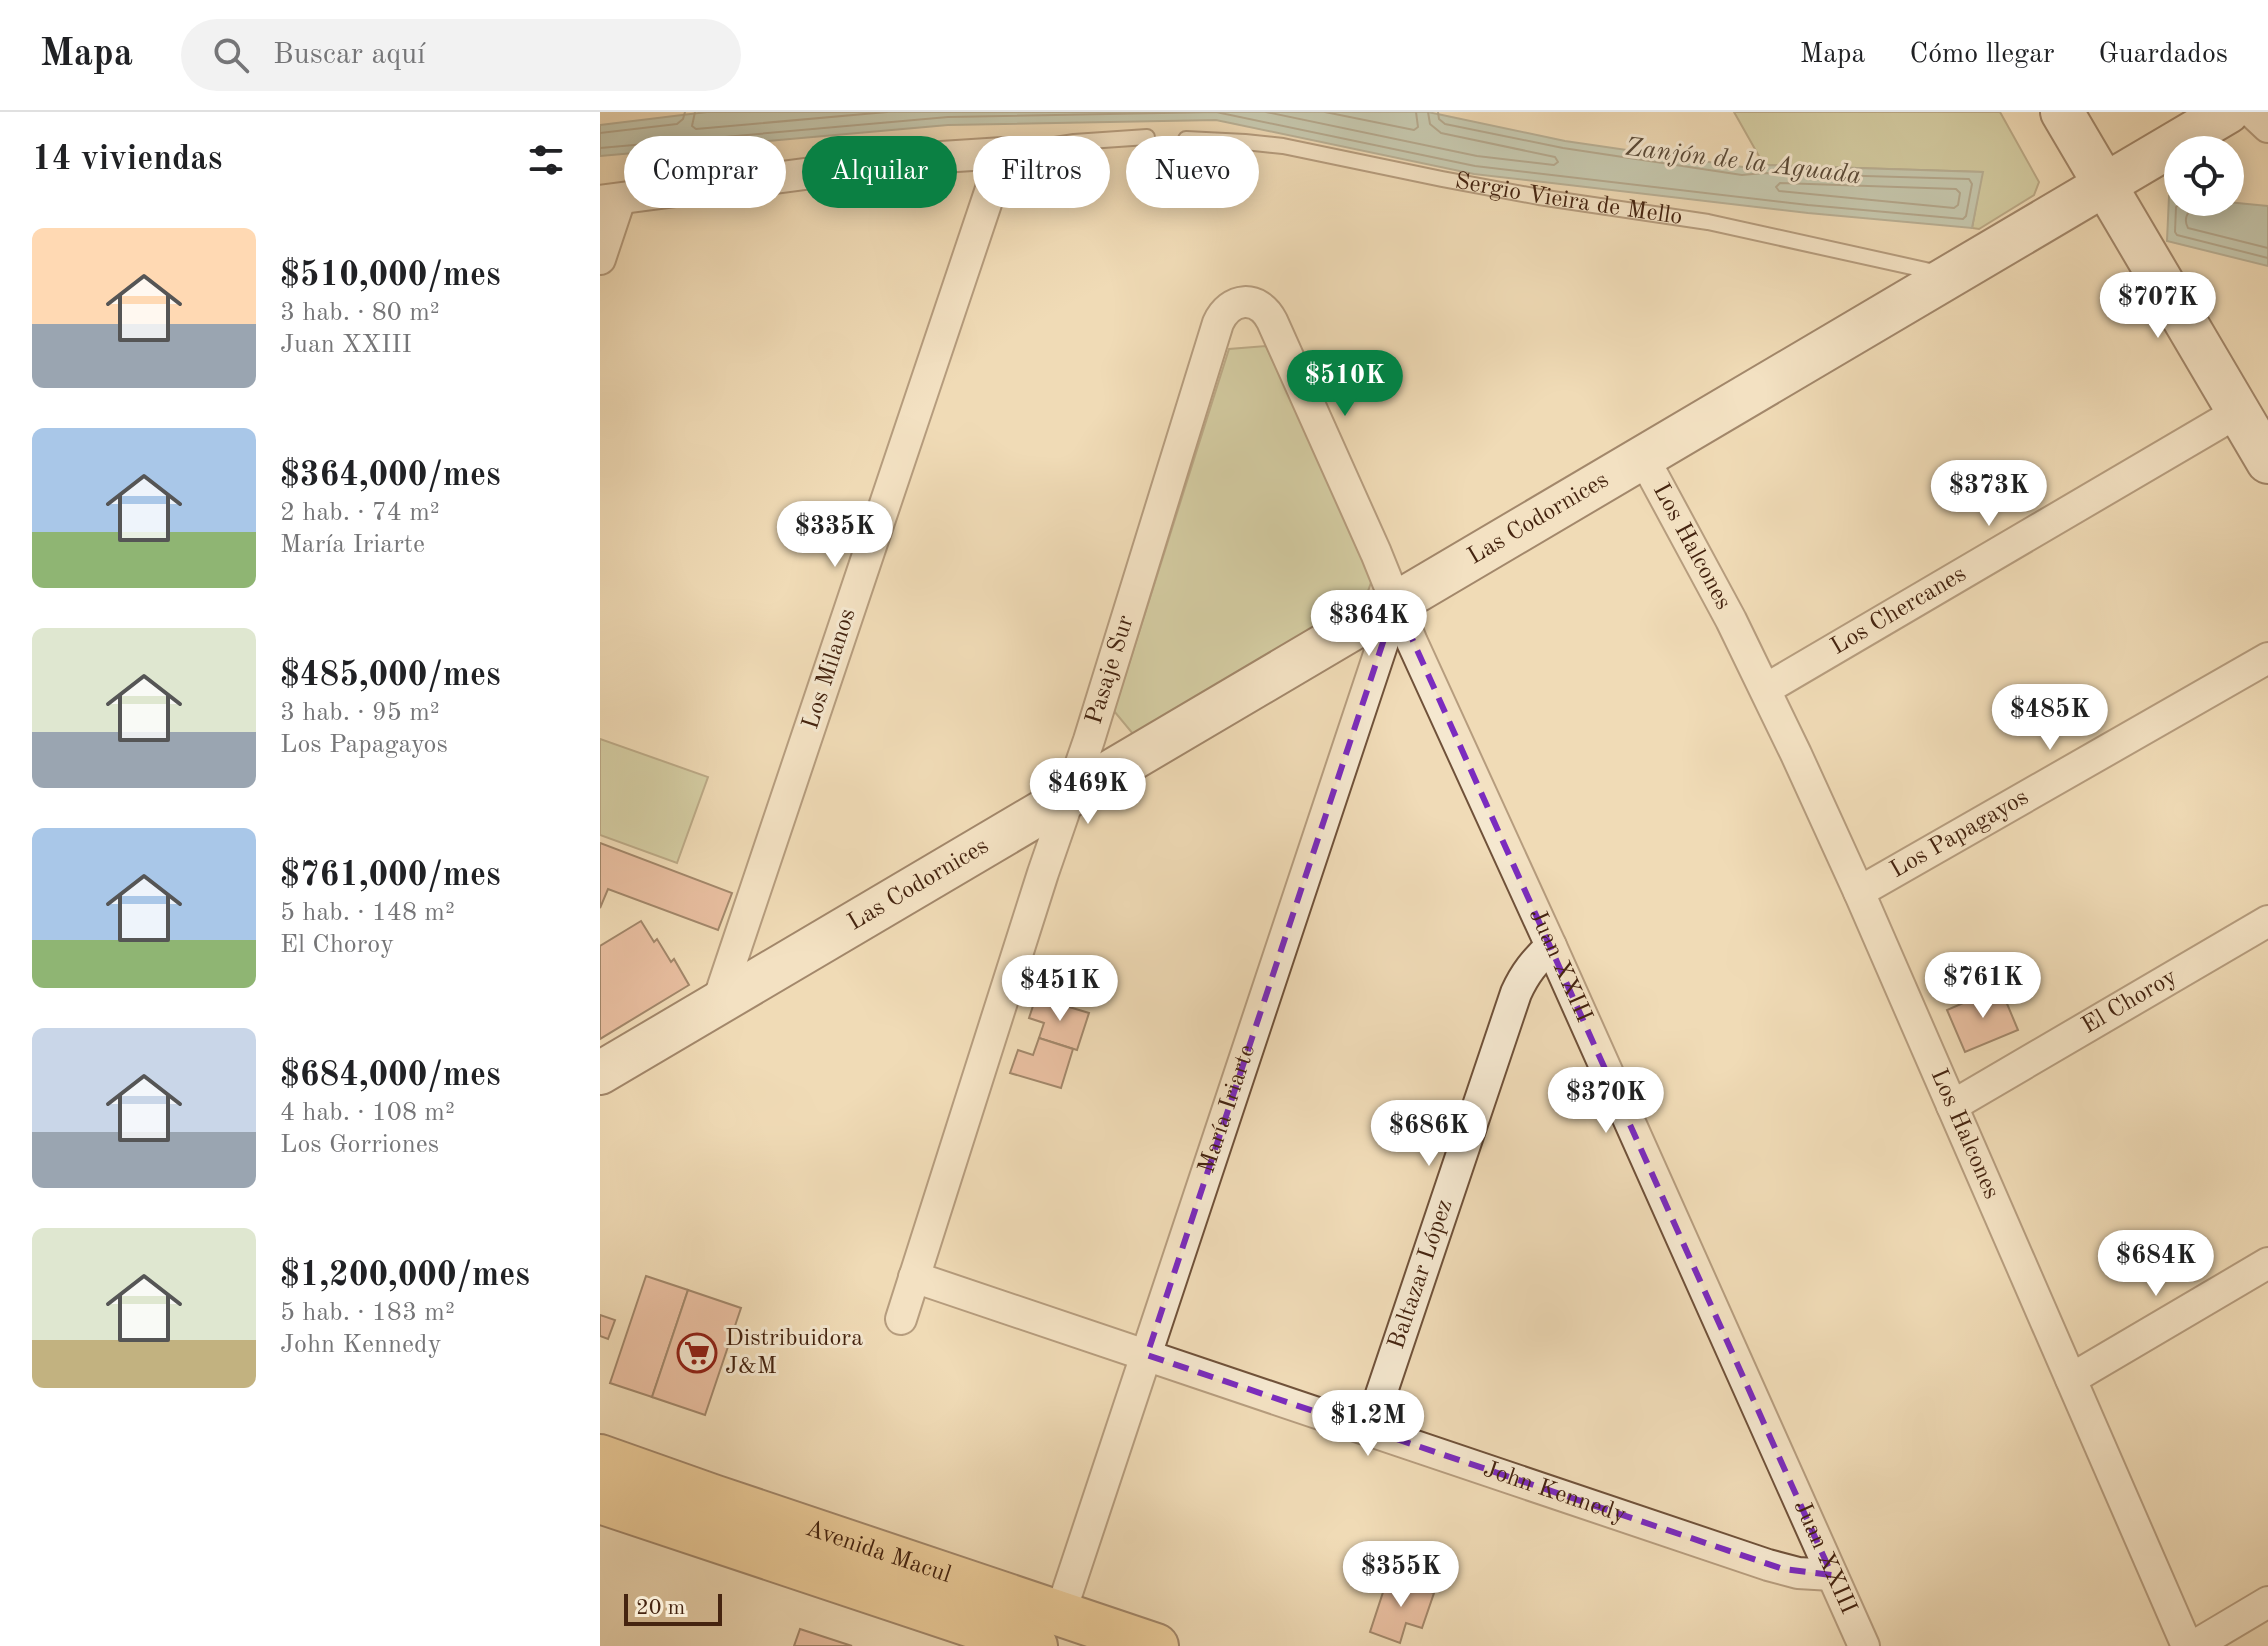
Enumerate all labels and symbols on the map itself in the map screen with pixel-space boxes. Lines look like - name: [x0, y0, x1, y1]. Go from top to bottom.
- water label: Zanjón de la Aguada: [1624, 135, 1863, 189]
- street label: Sergio Vieira de Mello: [1453, 170, 1684, 230]
- pin: $707K: [2102, 272, 2214, 340]
- pin: $510K: [1289, 350, 1401, 418]
- pin: $373K: [1933, 460, 2045, 528]
- street label: Las Codornices: [1464, 468, 1613, 570]
- street label: Los Halcones: [1648, 480, 1735, 614]
- pin: $335K: [779, 501, 891, 569]
- street label: Los Chercanes: [1827, 562, 1970, 660]
- pin: $364K: [1313, 590, 1425, 658]
- street label: Los Milanos: [799, 606, 861, 732]
- street label: Pasaje Sur: [1083, 613, 1139, 727]
- pin: $485K: [1994, 684, 2106, 752]
- pin: $469K: [1032, 758, 1144, 826]
- street label: Los Papagayos: [1886, 786, 2033, 883]
- street label: Las Codornices: [844, 834, 993, 936]
- street label: Juan XXIII: [1524, 905, 1596, 1026]
- pin: $761K: [1927, 952, 2039, 1020]
- pin: $451K: [1004, 955, 1116, 1023]
- street label: El Choroy: [2078, 965, 2182, 1039]
- street label: María Iriarte: [1195, 1042, 1260, 1176]
- street label: Los Halcones: [1926, 1066, 2003, 1203]
- pin: $370K: [1550, 1067, 1662, 1135]
- pin: $686K: [1373, 1100, 1485, 1168]
- street label: Baltazar López: [1385, 1197, 1458, 1352]
- pin: $684K: [2100, 1230, 2212, 1298]
- place label: Distribuidora J&M: [725, 1327, 863, 1379]
- supermarket icon: Distribuidora J&M: [676, 1332, 718, 1374]
- pin: $1.2M: [1312, 1390, 1424, 1458]
- street label: John Kennedy: [1480, 1458, 1629, 1528]
- street label: Juan XXIII: [1789, 1497, 1860, 1618]
- street label: Avenida Macul: [802, 1517, 954, 1588]
- pin: $355K: [1345, 1541, 1457, 1609]
- scale bar: [624, 1590, 722, 1626]

